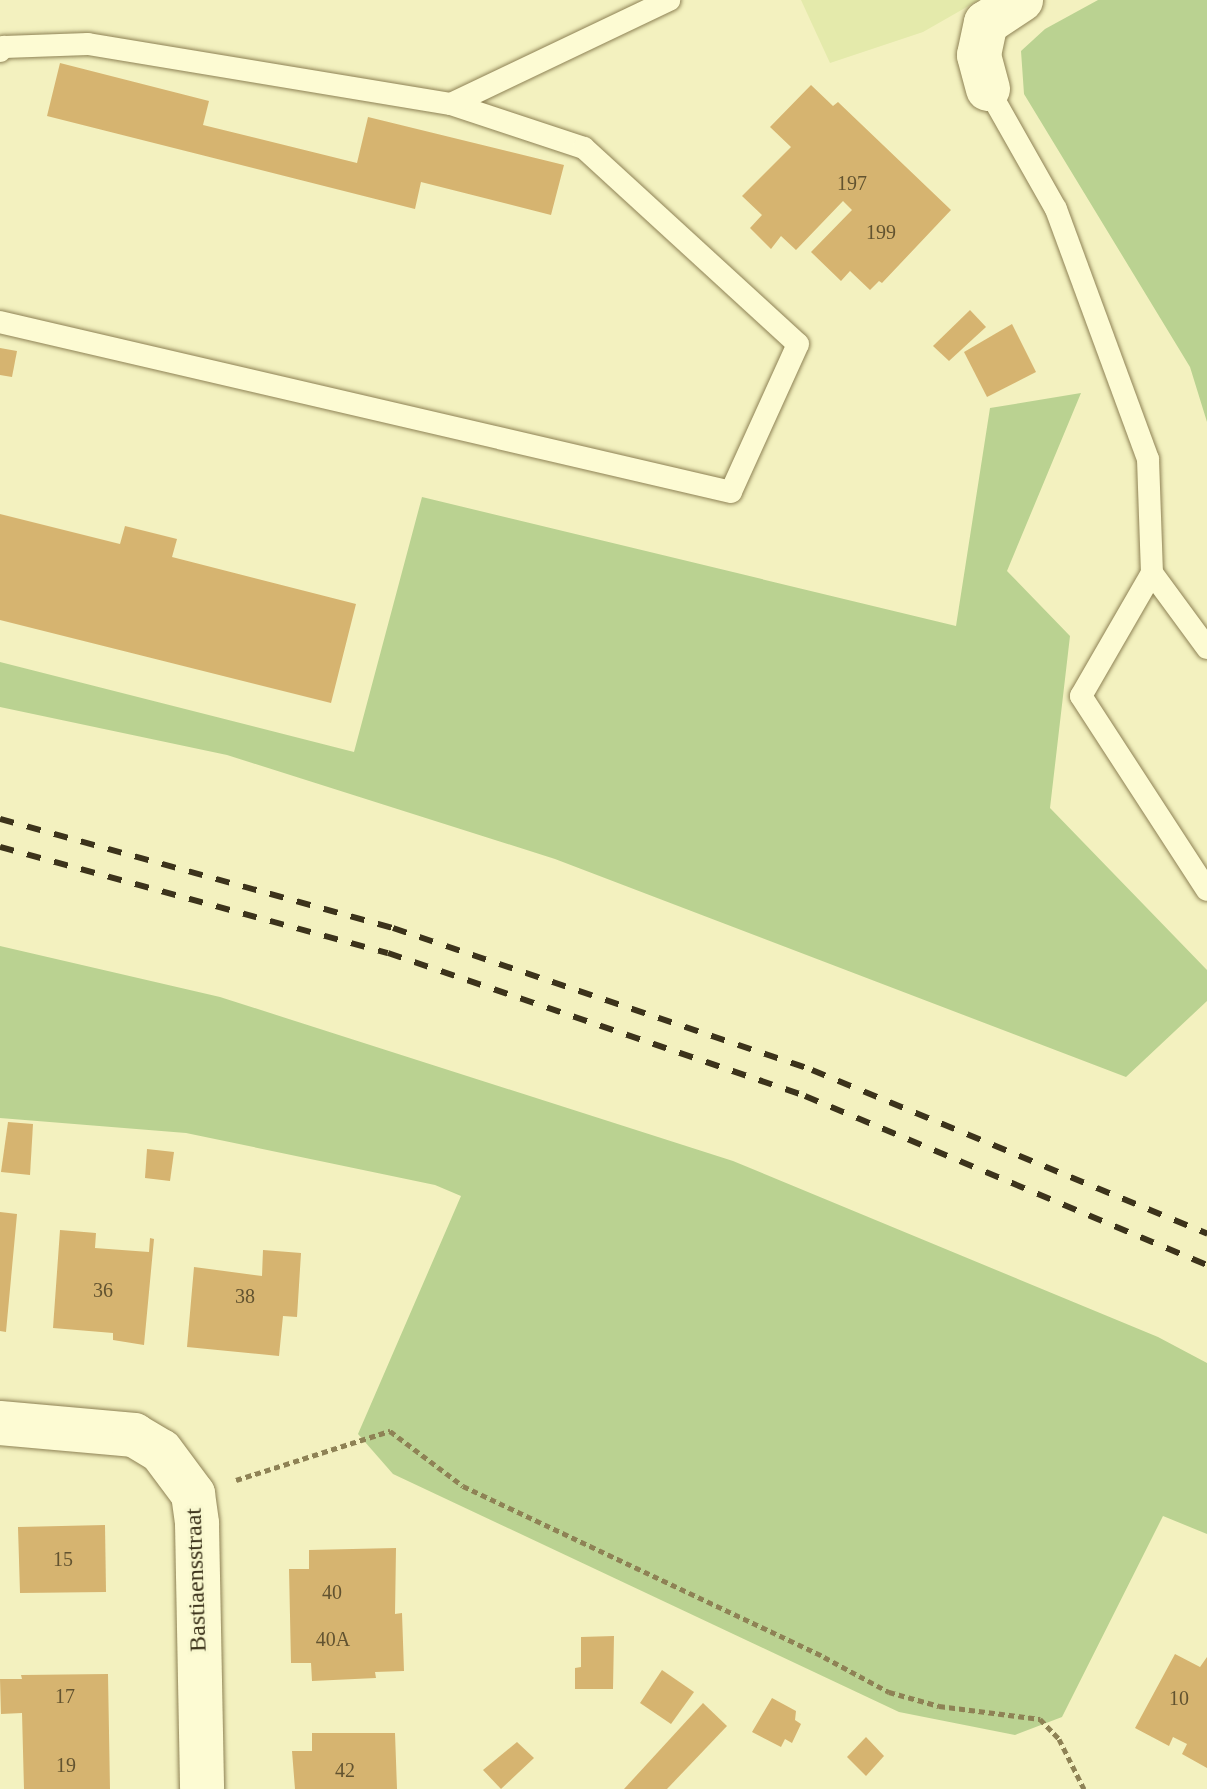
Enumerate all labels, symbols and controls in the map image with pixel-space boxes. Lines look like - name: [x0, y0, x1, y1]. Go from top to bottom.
- house number: 197: [837, 171, 867, 195]
- house number: 199: [866, 220, 896, 244]
- house number: 36: [93, 1278, 113, 1302]
- house number: 38: [235, 1284, 255, 1308]
- street label: Bastiaensstraat: [179, 1508, 213, 1652]
- house number: 15: [53, 1547, 73, 1571]
- house number: 40: [322, 1580, 342, 1604]
- house number: 40A: [316, 1627, 350, 1651]
- house number: 17: [55, 1684, 75, 1708]
- house number: 10: [1169, 1686, 1189, 1710]
- house number: 19: [56, 1753, 76, 1777]
- house number: 42: [335, 1758, 355, 1782]

